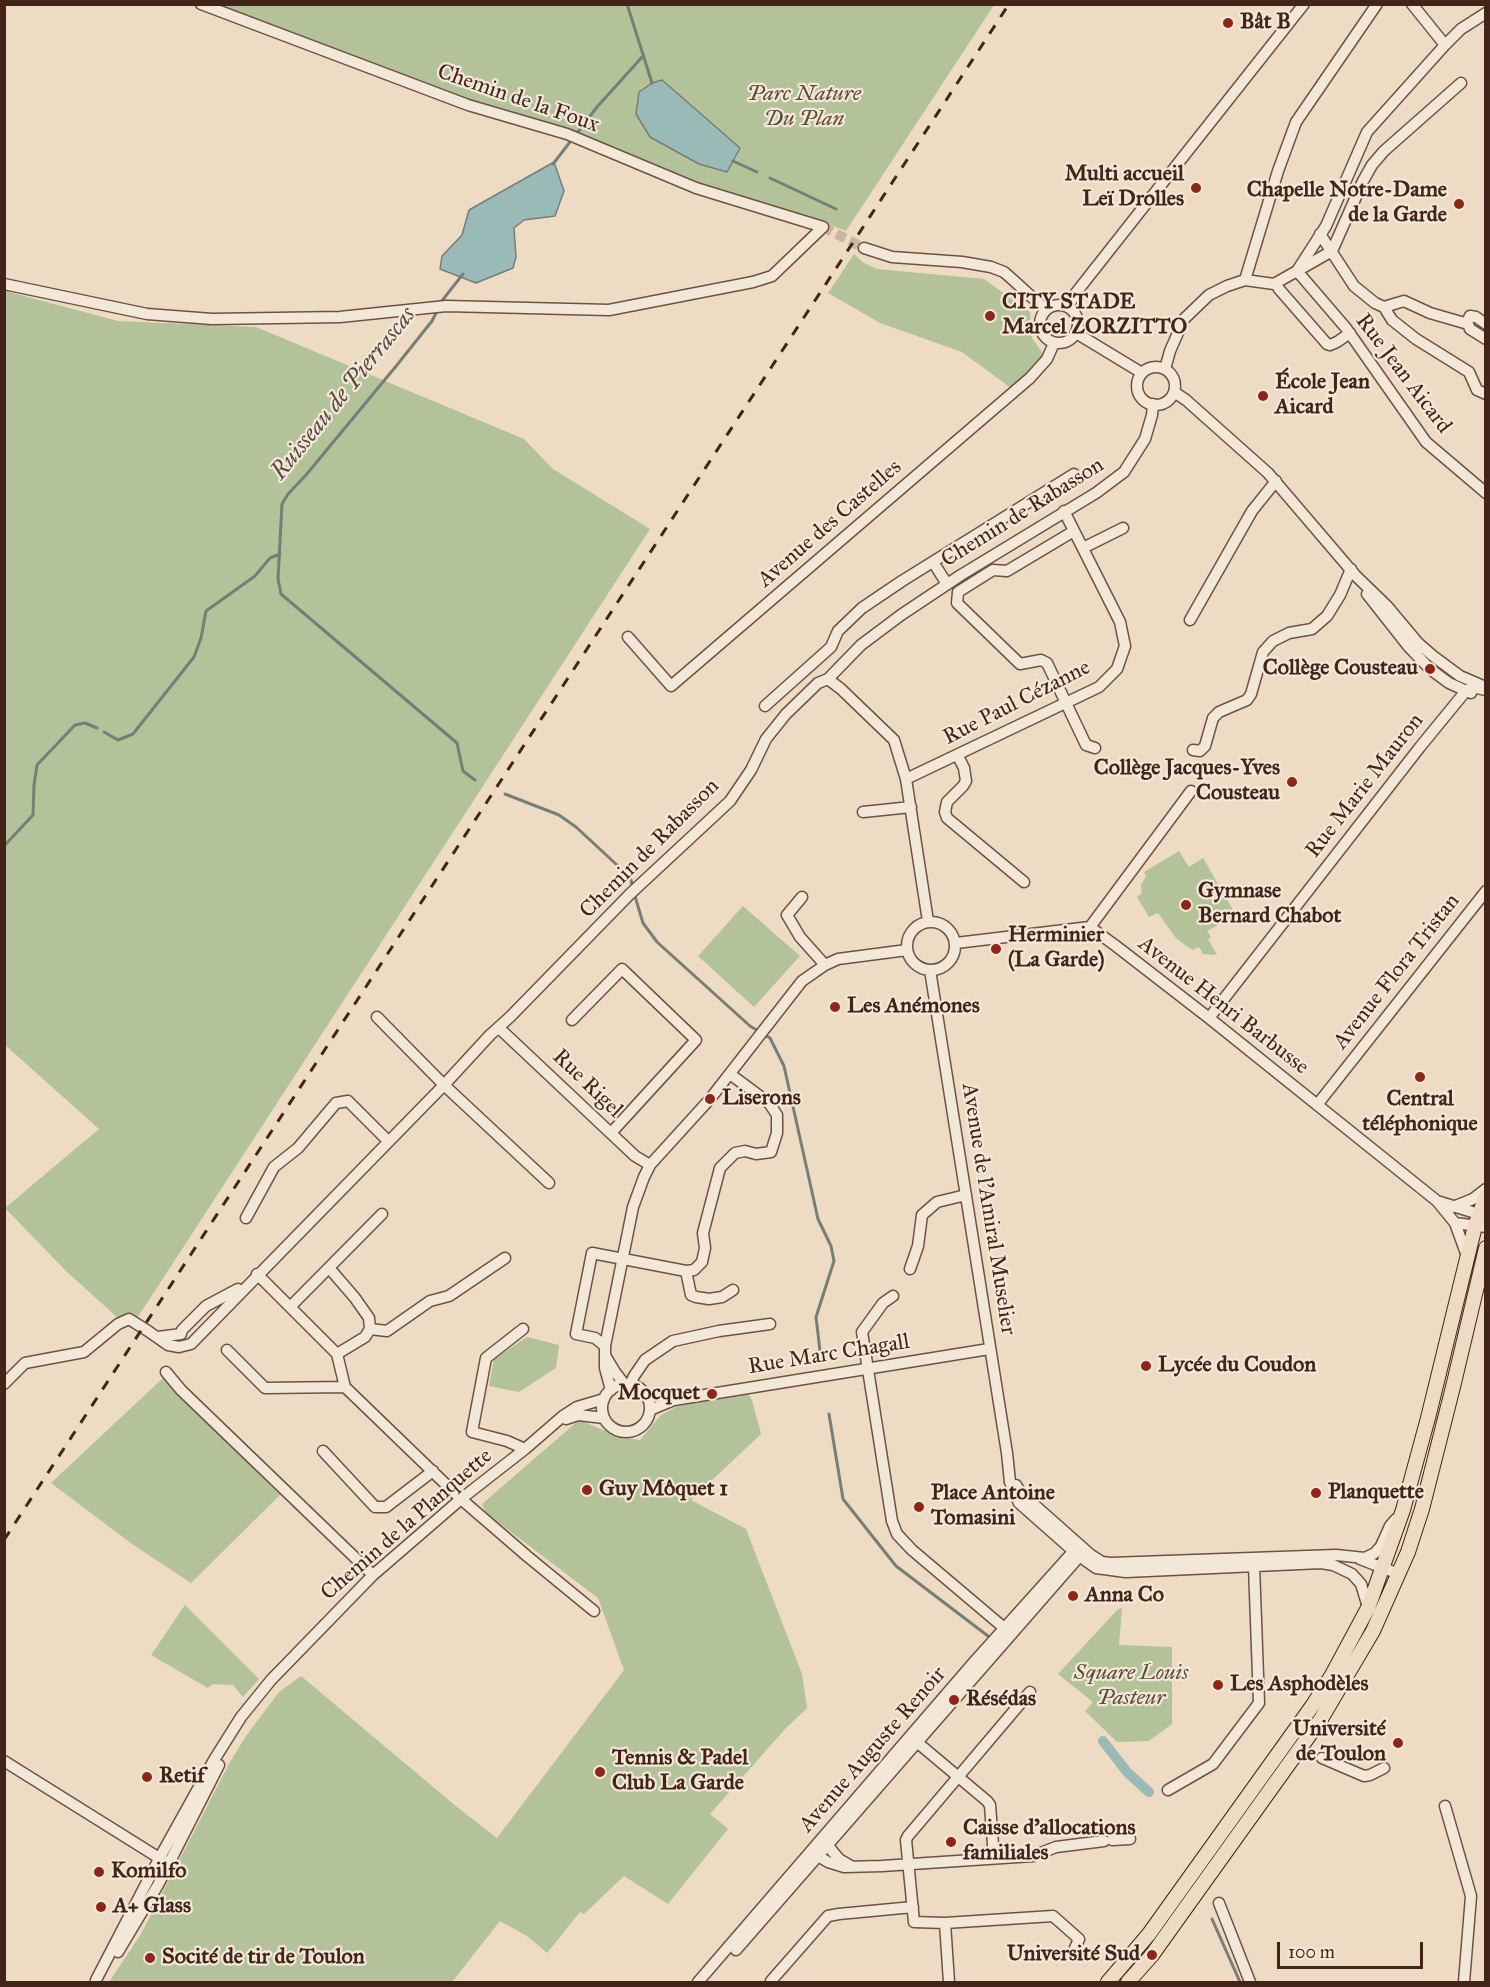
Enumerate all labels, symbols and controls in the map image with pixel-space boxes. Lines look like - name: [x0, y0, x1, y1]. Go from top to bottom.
- place label: Bât B: [1240, 10, 1291, 36]
- marker: Bât B: [1221, 16, 1235, 30]
- street label: Chemin de la Foux: [434, 59, 602, 139]
- park label: Parc Nature Du Plan: [747, 82, 861, 134]
- place label: Multi accueil Leï Drolles: [1065, 162, 1184, 214]
- place label: Chapelle Notre-Dame de la Garde: [1247, 178, 1447, 230]
- marker: Multi accueil Leï Drolles: [1189, 181, 1203, 195]
- marker: Chapelle Notre-Dame de la Garde: [1452, 197, 1466, 211]
- place label: CITY STADE Marcel ZORZITTO: [1002, 290, 1187, 342]
- water label: Ruisseau de Pierrascas: [266, 302, 422, 486]
- marker: CITY STADE Marcel ZORZITTO: [983, 309, 997, 323]
- street label: Rue Jean Aicard: [1349, 309, 1457, 439]
- place label: École Jean Aicard: [1275, 370, 1370, 422]
- marker: École Jean Aicard: [1256, 389, 1270, 403]
- street label: Chemin de Rabasson: [937, 452, 1109, 574]
- street label: Avenue des Castelles: [753, 454, 907, 594]
- street label: Rue Paul Cézanne: [939, 655, 1095, 751]
- place label: Collège Cousteau: [1263, 656, 1418, 682]
- marker: Collège Cousteau: [1423, 662, 1437, 676]
- street label: Rue Marie Mauron: [1300, 709, 1430, 863]
- place label: Collège Jacques-Yves Cousteau: [1094, 756, 1280, 807]
- street label: Chemin de Rabasson: [575, 774, 725, 924]
- marker: Collège Jacques-Yves Cousteau: [1285, 775, 1299, 789]
- place label: Gymnase Bernard Chabot: [1198, 879, 1341, 930]
- street label: Avenue Flora Tristan: [1328, 889, 1466, 1055]
- marker: Gymnase Bernard Chabot: [1179, 898, 1193, 912]
- place label: Herminier (La Garde): [1008, 923, 1104, 974]
- street label: Avenue Henri Barbusse: [1132, 931, 1314, 1081]
- marker: Herminier (La Garde): [989, 942, 1003, 956]
- place label: Les Anémones: [847, 994, 980, 1020]
- marker: Les Anémones: [828, 1000, 842, 1014]
- street label: Rue Rigel: [546, 1044, 628, 1124]
- marker: Central téléphonique: [1413, 1070, 1427, 1084]
- street label: Avenue de l'Amiral Muselier: [955, 1081, 1021, 1337]
- place label: Liserons: [722, 1086, 801, 1112]
- place label: Central téléphonique: [1362, 1087, 1478, 1138]
- marker: Liserons: [703, 1092, 717, 1106]
- street label: Rue Marc Chagall: [746, 1329, 912, 1381]
- place label: Lycée du Coudon: [1158, 1353, 1316, 1379]
- marker: Lycée du Coudon: [1139, 1359, 1153, 1373]
- place label: Mocquet: [618, 1381, 700, 1407]
- marker: Mocquet: [705, 1387, 719, 1401]
- street label: Chemin de la Planquette: [316, 1443, 498, 1607]
- place label: Guy Môquet 1: [599, 1477, 728, 1503]
- place label: Planquette: [1328, 1480, 1424, 1506]
- place label: Place Antoine Tomasini: [931, 1481, 1055, 1532]
- marker: Guy Môquet 1: [580, 1483, 594, 1497]
- marker: Planquette: [1309, 1486, 1323, 1500]
- marker: Place Antoine Tomasini: [912, 1500, 926, 1514]
- place label: Anna Co: [1085, 1583, 1164, 1609]
- marker: Anna Co: [1066, 1589, 1080, 1603]
- park label: Square Louis Pasteur: [1074, 1661, 1188, 1712]
- street label: Avenue Auguste Renoir: [794, 1662, 952, 1838]
- place label: Les Asphodèles: [1230, 1672, 1369, 1698]
- marker: Les Asphodèles: [1211, 1678, 1225, 1692]
- place label: Résédas: [966, 1687, 1036, 1713]
- marker: Résédas: [947, 1693, 961, 1707]
- place label: Université de Toulon: [1293, 1717, 1386, 1768]
- marker: Université de Toulon: [1391, 1736, 1405, 1750]
- place label: Tennis & Padel Club La Garde: [612, 1746, 748, 1798]
- place label: Retif: [159, 1764, 205, 1790]
- marker: Tennis & Padel Club La Garde: [593, 1765, 607, 1779]
- marker: Retif: [140, 1770, 154, 1784]
- place label: Caisse d'allocations familiales: [963, 1816, 1135, 1868]
- marker: Caisse d'allocations familiales: [944, 1835, 958, 1849]
- place label: Komilfo: [111, 1859, 186, 1885]
- marker: Komilfo: [92, 1865, 106, 1879]
- place label: A+ Glass: [113, 1894, 191, 1920]
- marker: A+ Glass: [94, 1900, 108, 1914]
- scale bar: [1280, 1930, 1426, 1968]
- text: 100 m: [1288, 1941, 1335, 1963]
- place label: Université Sud: [1007, 1942, 1140, 1968]
- place label: Socité de tir de Toulon: [162, 1945, 365, 1971]
- marker: Université Sud: [1145, 1948, 1159, 1962]
- marker: Socité de tir de Toulon: [143, 1951, 157, 1965]

